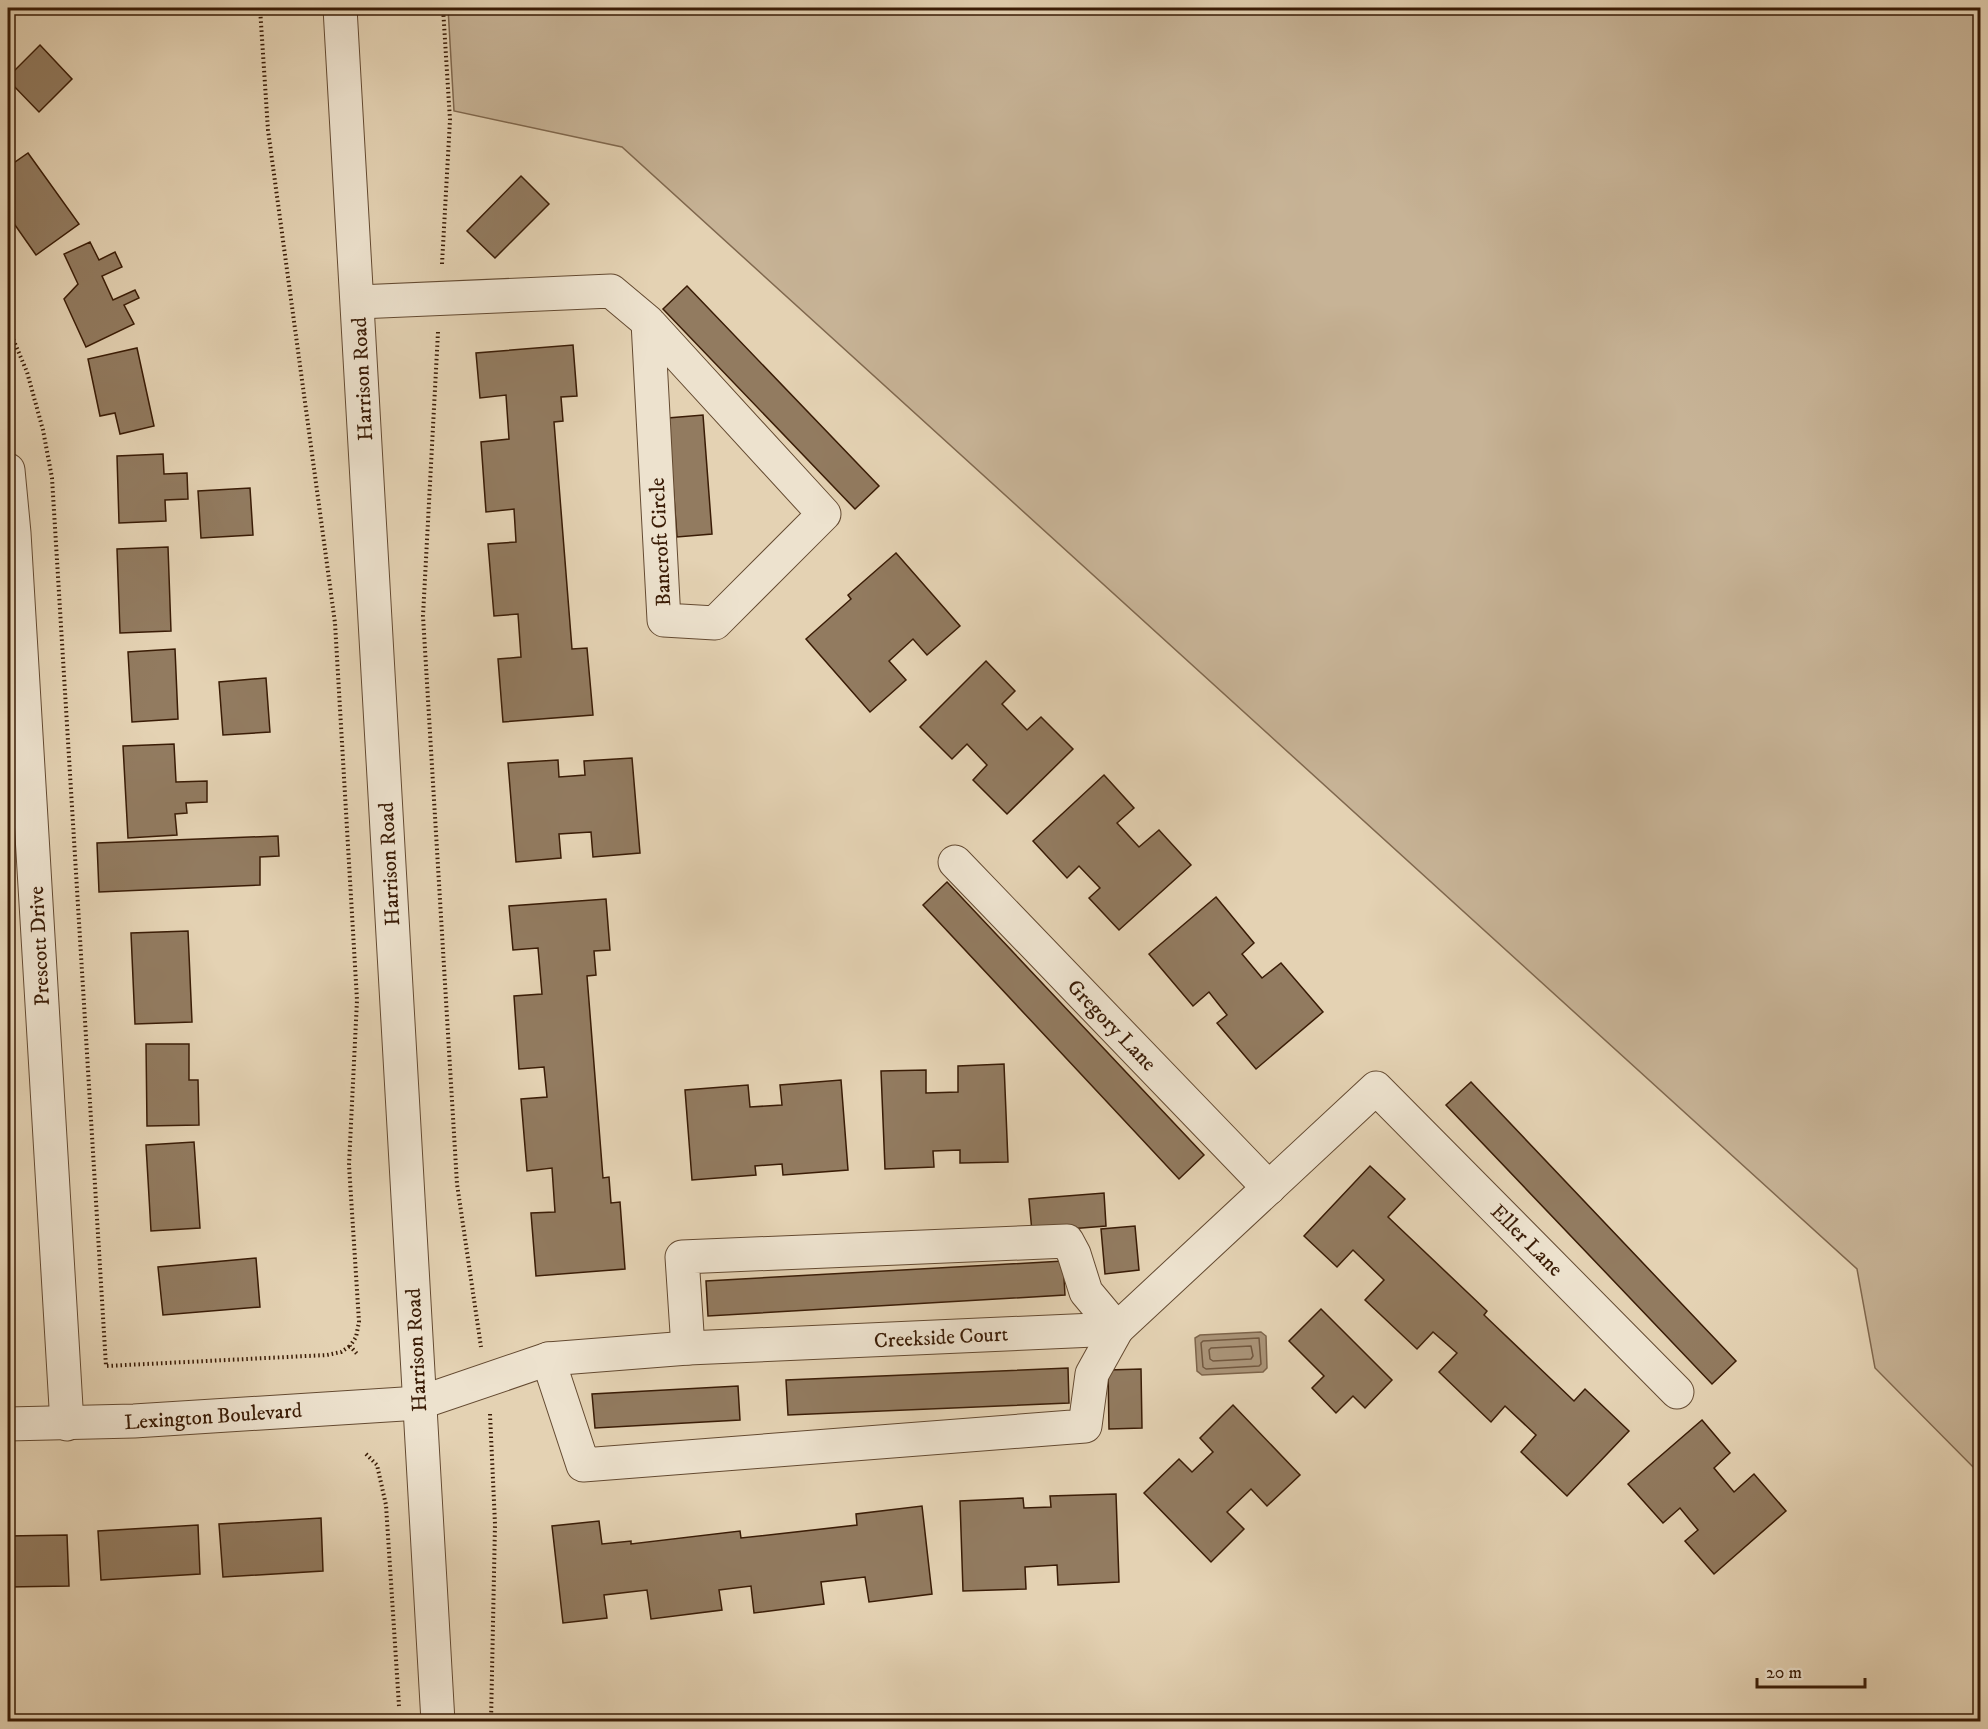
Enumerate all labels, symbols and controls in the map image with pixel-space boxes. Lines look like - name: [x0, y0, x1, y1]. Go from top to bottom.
- street label: Harrison Road: [347, 316, 379, 441]
- street label: Bancroft Circle: [645, 477, 677, 607]
- street label: Harrison Road: [374, 801, 406, 926]
- street label: Prescott Drive: [24, 885, 56, 1006]
- street label: Gregory Lane: [1061, 974, 1162, 1077]
- street label: Eller Lane: [1485, 1199, 1568, 1283]
- street label: Harrison Road: [401, 1287, 433, 1412]
- street label: Creekside Court: [873, 1321, 1009, 1354]
- street label: Lexington Boulevard: [123, 1398, 303, 1436]
- scale bar: [1757, 1651, 1865, 1689]
- text: 20 m: [1766, 1662, 1802, 1684]

